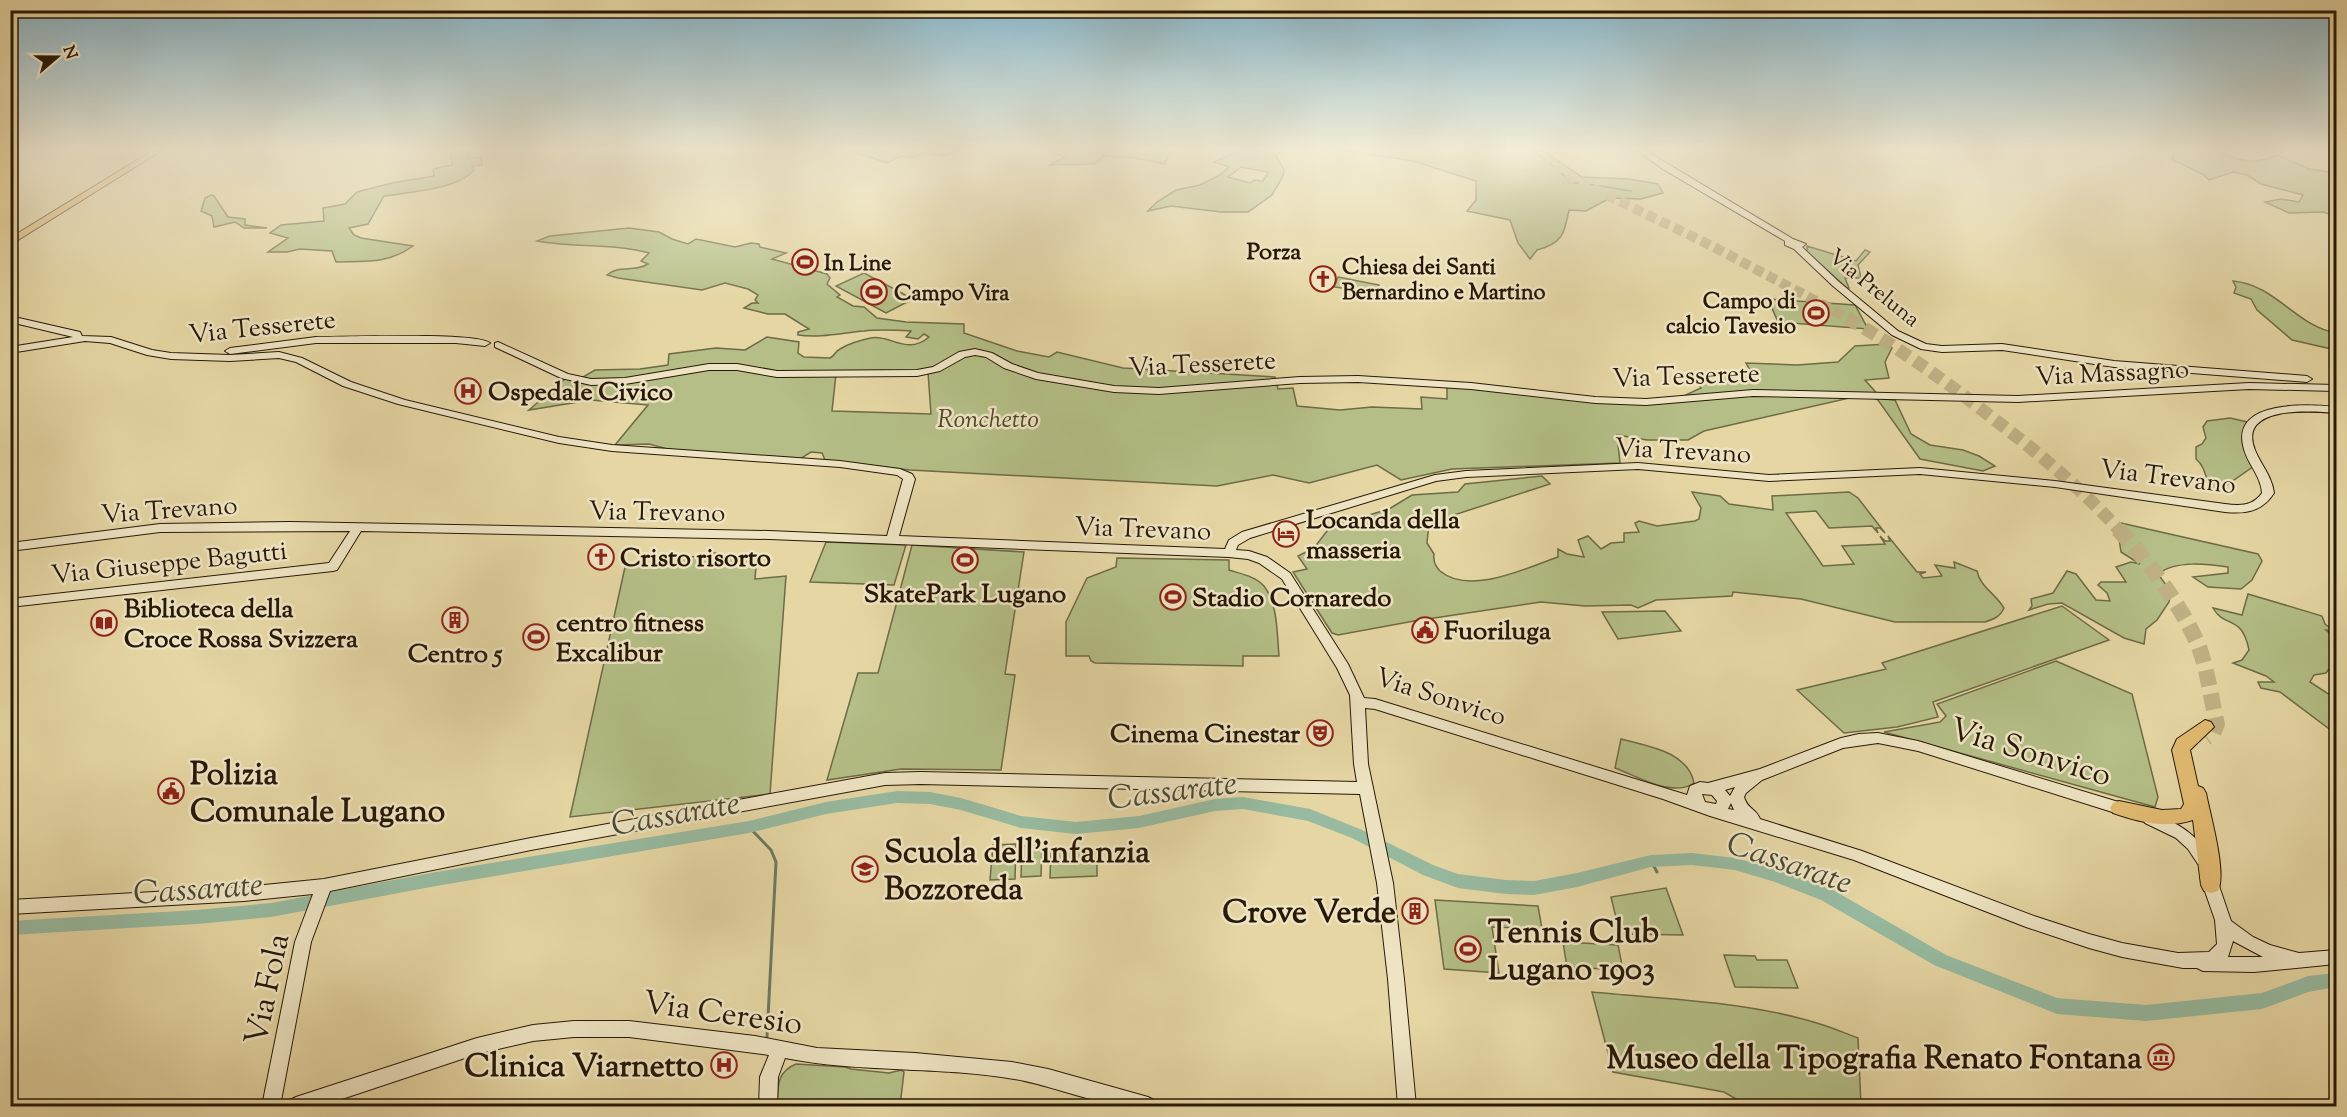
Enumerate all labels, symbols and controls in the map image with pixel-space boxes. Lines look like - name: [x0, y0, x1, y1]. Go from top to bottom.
- north arrow: [27, 27, 87, 87]
- text: N: [56, 43, 82, 63]
- district label: Porza: [1247, 236, 1302, 270]
- street label: Via Preluna: [1820, 242, 1926, 336]
- sports icon: In Line: [790, 247, 820, 277]
- place label: In Line: [824, 249, 891, 281]
- place label: Chiesa dei Santi Bernardino e Martino: [1342, 253, 1545, 310]
- church icon: Chiesa dei Santi Bernardino e Martino: [1308, 264, 1338, 294]
- sports icon: Campo Vira: [859, 277, 889, 307]
- place label: Campo Vira: [894, 279, 1010, 311]
- place label: Campo di calcio Tavesio: [1666, 287, 1797, 344]
- sports icon: Campo di calcio Tavesio: [1801, 298, 1831, 328]
- street label: Via Tesserete: [187, 302, 338, 355]
- street label: Via Tesserete: [1127, 343, 1277, 388]
- street label: Via Massagno: [2034, 352, 2190, 397]
- street label: Via Tesserete: [1612, 356, 1761, 399]
- place label: Ospedale Civico: [488, 375, 673, 412]
- hospital icon: Ospedale Civico: [453, 376, 483, 406]
- park label: Ronchetto: [937, 402, 1039, 439]
- street label: Via Trevano: [1614, 430, 1752, 475]
- street label: Via Trevano: [2098, 452, 2238, 505]
- street label: Via Trevano: [100, 488, 239, 535]
- street label: Via Trevano: [588, 494, 726, 533]
- place label: Locanda della masseria: [1306, 503, 1460, 570]
- street label: Via Trevano: [1074, 510, 1212, 551]
- hotel icon: Locanda della masseria: [1271, 519, 1301, 549]
- street label: Via Giuseppe Bagutti: [49, 534, 289, 595]
- place label: Cristo risorto: [620, 541, 771, 578]
- church icon: Cristo risorto: [586, 542, 616, 572]
- sports icon: SkatePark Lugano: [950, 545, 980, 575]
- place label: SkatePark Lugano: [864, 577, 1066, 614]
- place label: Stadio Cornaredo: [1192, 581, 1391, 618]
- sports icon: Stadio Cornaredo: [1158, 582, 1188, 612]
- place label: Biblioteca della Croce Rossa Svizzera: [124, 592, 358, 659]
- building icon: Centro 5: [440, 605, 470, 635]
- place label: centro fitness Excalibur: [556, 606, 704, 673]
- library icon: Biblioteca della Croce Rossa Svizzera: [89, 608, 119, 638]
- place label: Fuoriluga: [1444, 614, 1551, 651]
- public building icon: Fuoriluga: [1410, 615, 1440, 645]
- sports icon: centro fitness Excalibur: [521, 622, 551, 652]
- place label: Centro 5: [408, 637, 502, 674]
- street label: Via Sonvico: [1370, 660, 1510, 737]
- street label: Via Sonvico: [1944, 707, 2117, 800]
- place label: Cinema Cinestar: [1110, 717, 1300, 754]
- theatre icon: Cinema Cinestar: [1305, 718, 1335, 748]
- place label: Polizia Comunale Lugano: [190, 753, 445, 836]
- water label: Cassarate: [1105, 761, 1240, 825]
- public building icon: Polizia Comunale Lugano: [156, 776, 186, 806]
- water label: Cassarate: [608, 781, 744, 851]
- water label: Cassarate: [1720, 821, 1858, 909]
- place label: Scuola dell'infanzia Bozzoreda: [884, 831, 1150, 914]
- school or university icon: Scuola dell'infanzia Bozzoreda: [850, 854, 880, 884]
- water label: Cassarate: [132, 863, 265, 919]
- place label: Crove Verde: [1222, 891, 1396, 937]
- building icon: Crove Verde: [1400, 896, 1430, 926]
- place label: Tennis Club Lugano 1903: [1488, 911, 1659, 994]
- street label: Via Fola: [235, 929, 303, 1050]
- sports icon: Tennis Club Lugano 1903: [1453, 934, 1483, 964]
- street label: Via Ceresio: [640, 981, 805, 1049]
- place label: Museo della Tipografia Renato Fontana: [1606, 1037, 2142, 1083]
- museum icon: Museo della Tipografia Renato Fontana: [2146, 1042, 2176, 1072]
- place label: Clinica Viarnetto: [464, 1045, 704, 1091]
- hospital icon: Clinica Viarnetto: [709, 1050, 739, 1080]

